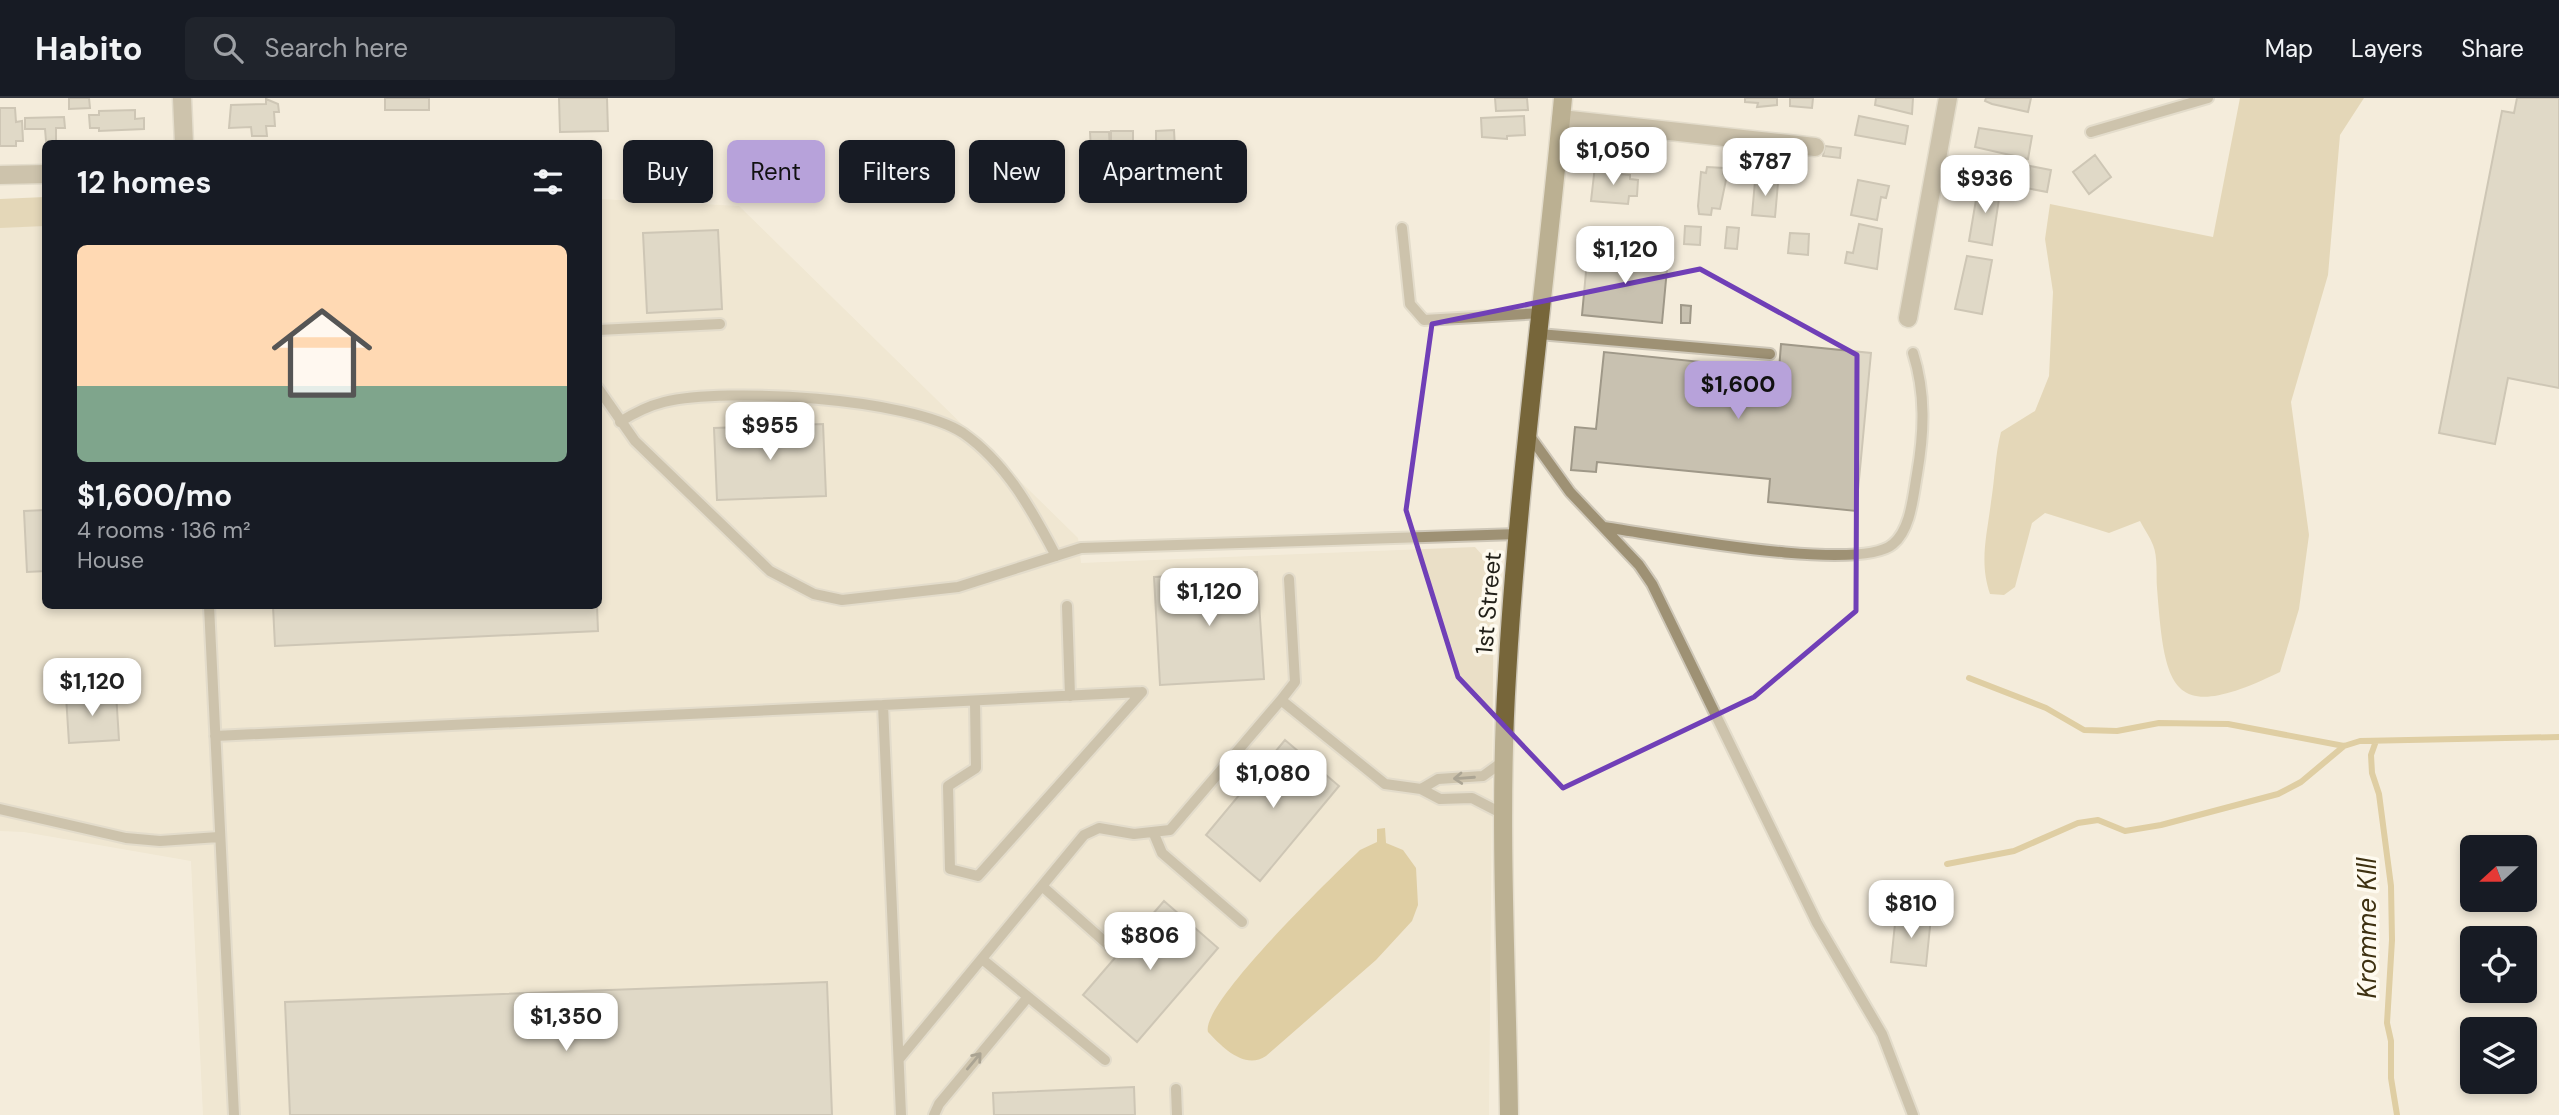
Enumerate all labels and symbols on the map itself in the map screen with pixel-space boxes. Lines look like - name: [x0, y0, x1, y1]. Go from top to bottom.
- pin: $1,050: [1556, 127, 1670, 187]
- pin: $787: [1724, 139, 1806, 198]
- pin: $936: [1944, 156, 2026, 215]
- pin: $1,120: [1568, 226, 1682, 286]
- pin: $1,600: [1681, 362, 1795, 421]
- pin: $955: [729, 402, 811, 462]
- street label: 1st Street: [1468, 550, 1508, 656]
- pin: $1,120: [1152, 568, 1266, 628]
- pin: $1,120: [35, 658, 149, 718]
- pin: $1,080: [1216, 750, 1330, 810]
- one-way arrow: [1454, 772, 1476, 785]
- north arrow: [2460, 835, 2538, 912]
- water label: Kromme KIll: [2350, 856, 2384, 998]
- pin: $810: [1870, 880, 1952, 940]
- pin: $806: [1109, 912, 1191, 972]
- pin: $1,350: [509, 993, 623, 1053]
- one-way arrow: [967, 1052, 982, 1070]

